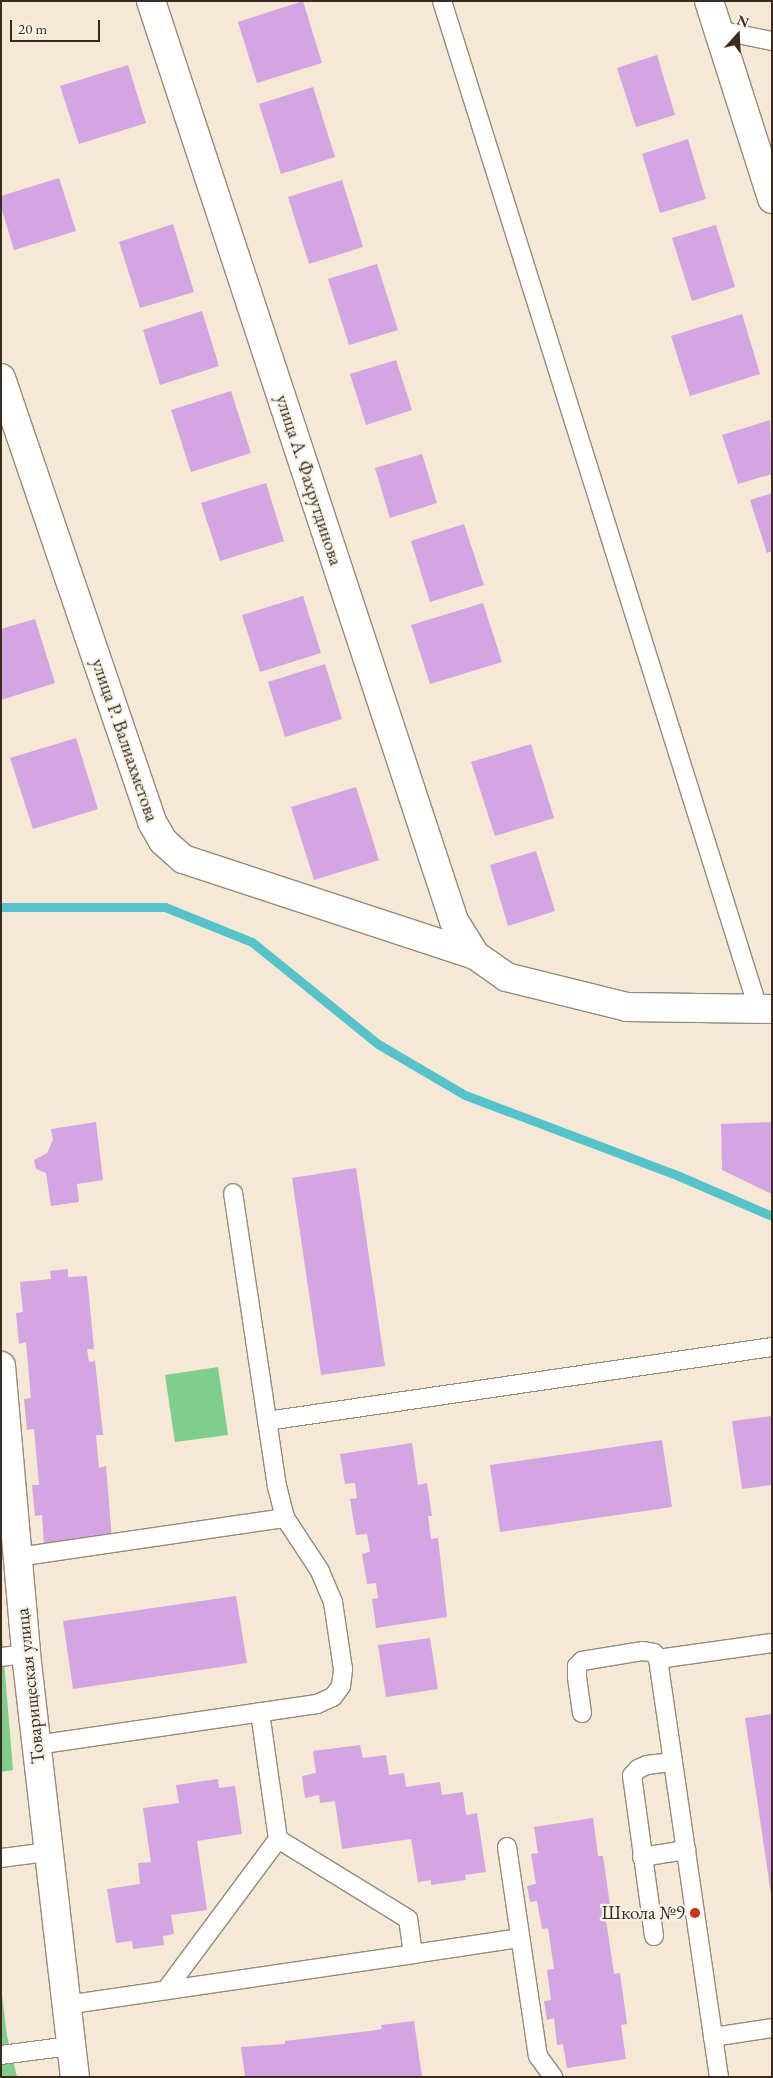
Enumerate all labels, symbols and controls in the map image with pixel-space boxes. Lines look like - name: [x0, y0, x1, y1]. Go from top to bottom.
- scale bar: [12, 10, 102, 42]
- north arrow: [713, 10, 763, 60]
- text: N: [735, 11, 752, 31]
- text: 20 m: [18, 19, 47, 38]
- street label: улица А. Фахрутдинова: [271, 392, 347, 568]
- street label: улица Р. Валиахметова: [86, 655, 164, 825]
- street label: Товарищеская улица: [10, 1607, 50, 1765]
- place label: Школа №9: [602, 1902, 685, 1924]
- marker: Школа №9: [689, 1907, 701, 1919]

